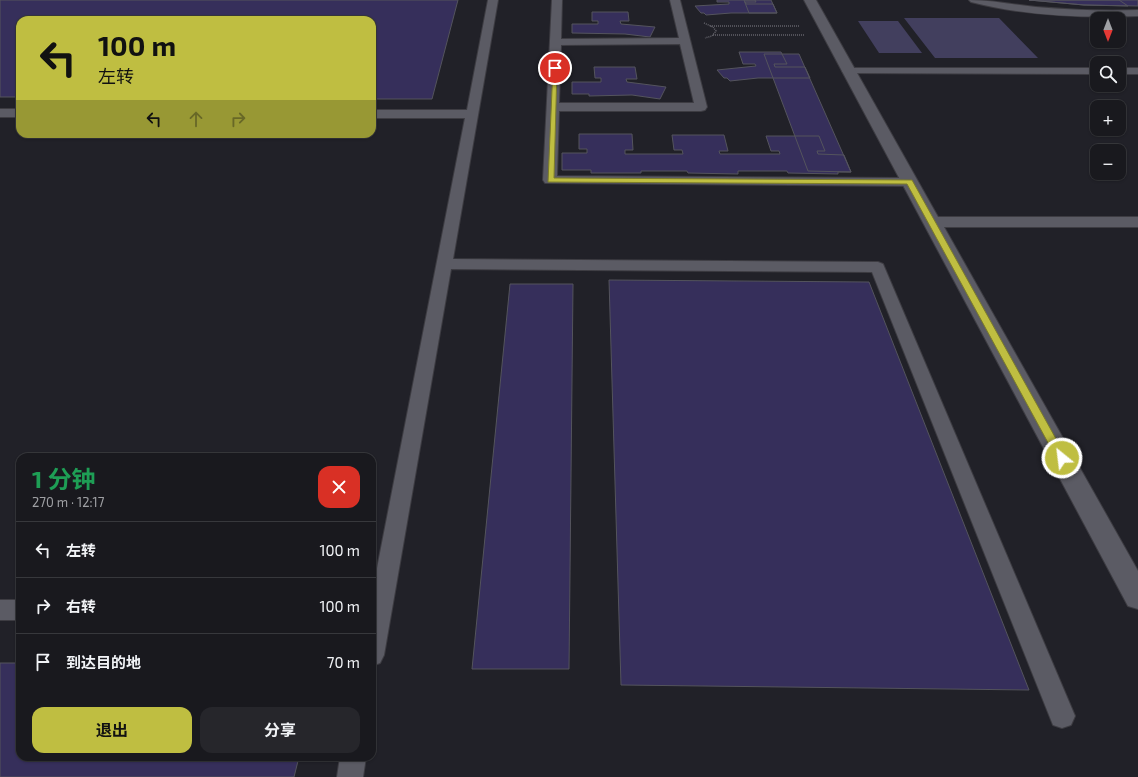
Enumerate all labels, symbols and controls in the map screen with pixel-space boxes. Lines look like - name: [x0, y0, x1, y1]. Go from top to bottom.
- north arrow: [1090, 12, 1126, 48]
- map controls: [1090, 12, 1126, 180]
- text: 100 m: [98, 28, 176, 62]
- icon: left: [32, 32, 84, 84]
- pin: [538, 51, 572, 85]
- button: search: [1090, 56, 1126, 92]
- icon: arrive: [544, 57, 566, 79]
- text: 左转: [98, 65, 134, 87]
- button: +: [1090, 100, 1126, 136]
- icon: left: [143, 108, 165, 130]
- icon: ahead: [185, 108, 207, 130]
- icon: right: [227, 108, 249, 130]
- button: −: [1090, 144, 1126, 180]
- position arrow: [1041, 437, 1083, 479]
- text: 1 分钟: [32, 464, 96, 493]
- button: close: [318, 466, 360, 508]
- text: 270 m · 12:17: [32, 494, 104, 510]
- icon: left: [32, 539, 54, 561]
- text: 左转: [66, 541, 96, 559]
- text: 100 m: [319, 541, 360, 559]
- icon: right: [32, 595, 54, 617]
- text: 右转: [66, 597, 96, 615]
- text: 100 m: [319, 597, 360, 615]
- icon: arrive: [32, 651, 54, 673]
- text: 到达目的地: [66, 653, 141, 671]
- text: 70 m: [327, 653, 360, 671]
- button: 退出: [32, 707, 192, 753]
- button: 分享: [200, 707, 360, 753]

